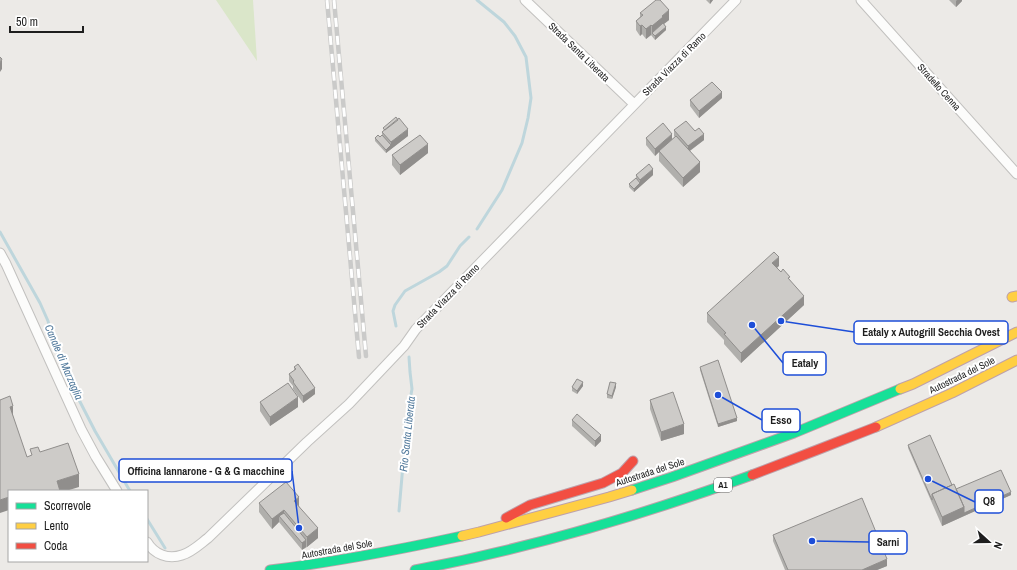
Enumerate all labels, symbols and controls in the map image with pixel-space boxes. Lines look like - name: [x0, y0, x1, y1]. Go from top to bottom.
- scale bar: [10, 8, 83, 34]
- text: 50 m: [16, 14, 38, 30]
- street label: Strada Santa Liberata: [546, 19, 613, 85]
- street label: Strada Viazza di Ramo: [639, 29, 709, 99]
- street label: Stradello Cenna: [914, 61, 964, 114]
- street label: Strada Viazza di Ramo: [414, 261, 482, 331]
- callout: Eataly x Autogrill Secchia Ovest: [854, 321, 1008, 344]
- water label: Canale di Marzaglia: [42, 322, 86, 402]
- text: Eataly x Autogrill Secchia Ovest: [862, 325, 1000, 339]
- callout: Eataly: [783, 352, 826, 375]
- street label: Autostrada del Sole: [926, 353, 997, 397]
- text: Eataly: [792, 356, 818, 370]
- water label: Rio Santa Liberata: [396, 396, 418, 472]
- callout: Esso: [762, 409, 800, 432]
- text: Esso: [770, 413, 792, 427]
- street label: Autostrada del Sole: [613, 455, 686, 490]
- callout: Officina Iannarone - G & G macchine: [119, 459, 292, 482]
- text: Officina Iannarone - G & G macchine: [128, 464, 284, 478]
- road number: A1: [714, 478, 732, 492]
- legend: [8, 490, 148, 562]
- callout: Q8: [975, 490, 1003, 513]
- text: Q8: [983, 494, 995, 508]
- text: Scorrevole: [44, 498, 91, 514]
- text: Lento: [44, 518, 69, 534]
- north arrow: [969, 522, 1009, 562]
- callout: Sarni: [869, 531, 907, 554]
- text: Sarni: [877, 535, 899, 549]
- street label: Autostrada del Sole: [300, 536, 374, 562]
- text: Coda: [44, 538, 68, 554]
- text: N: [991, 540, 1006, 551]

